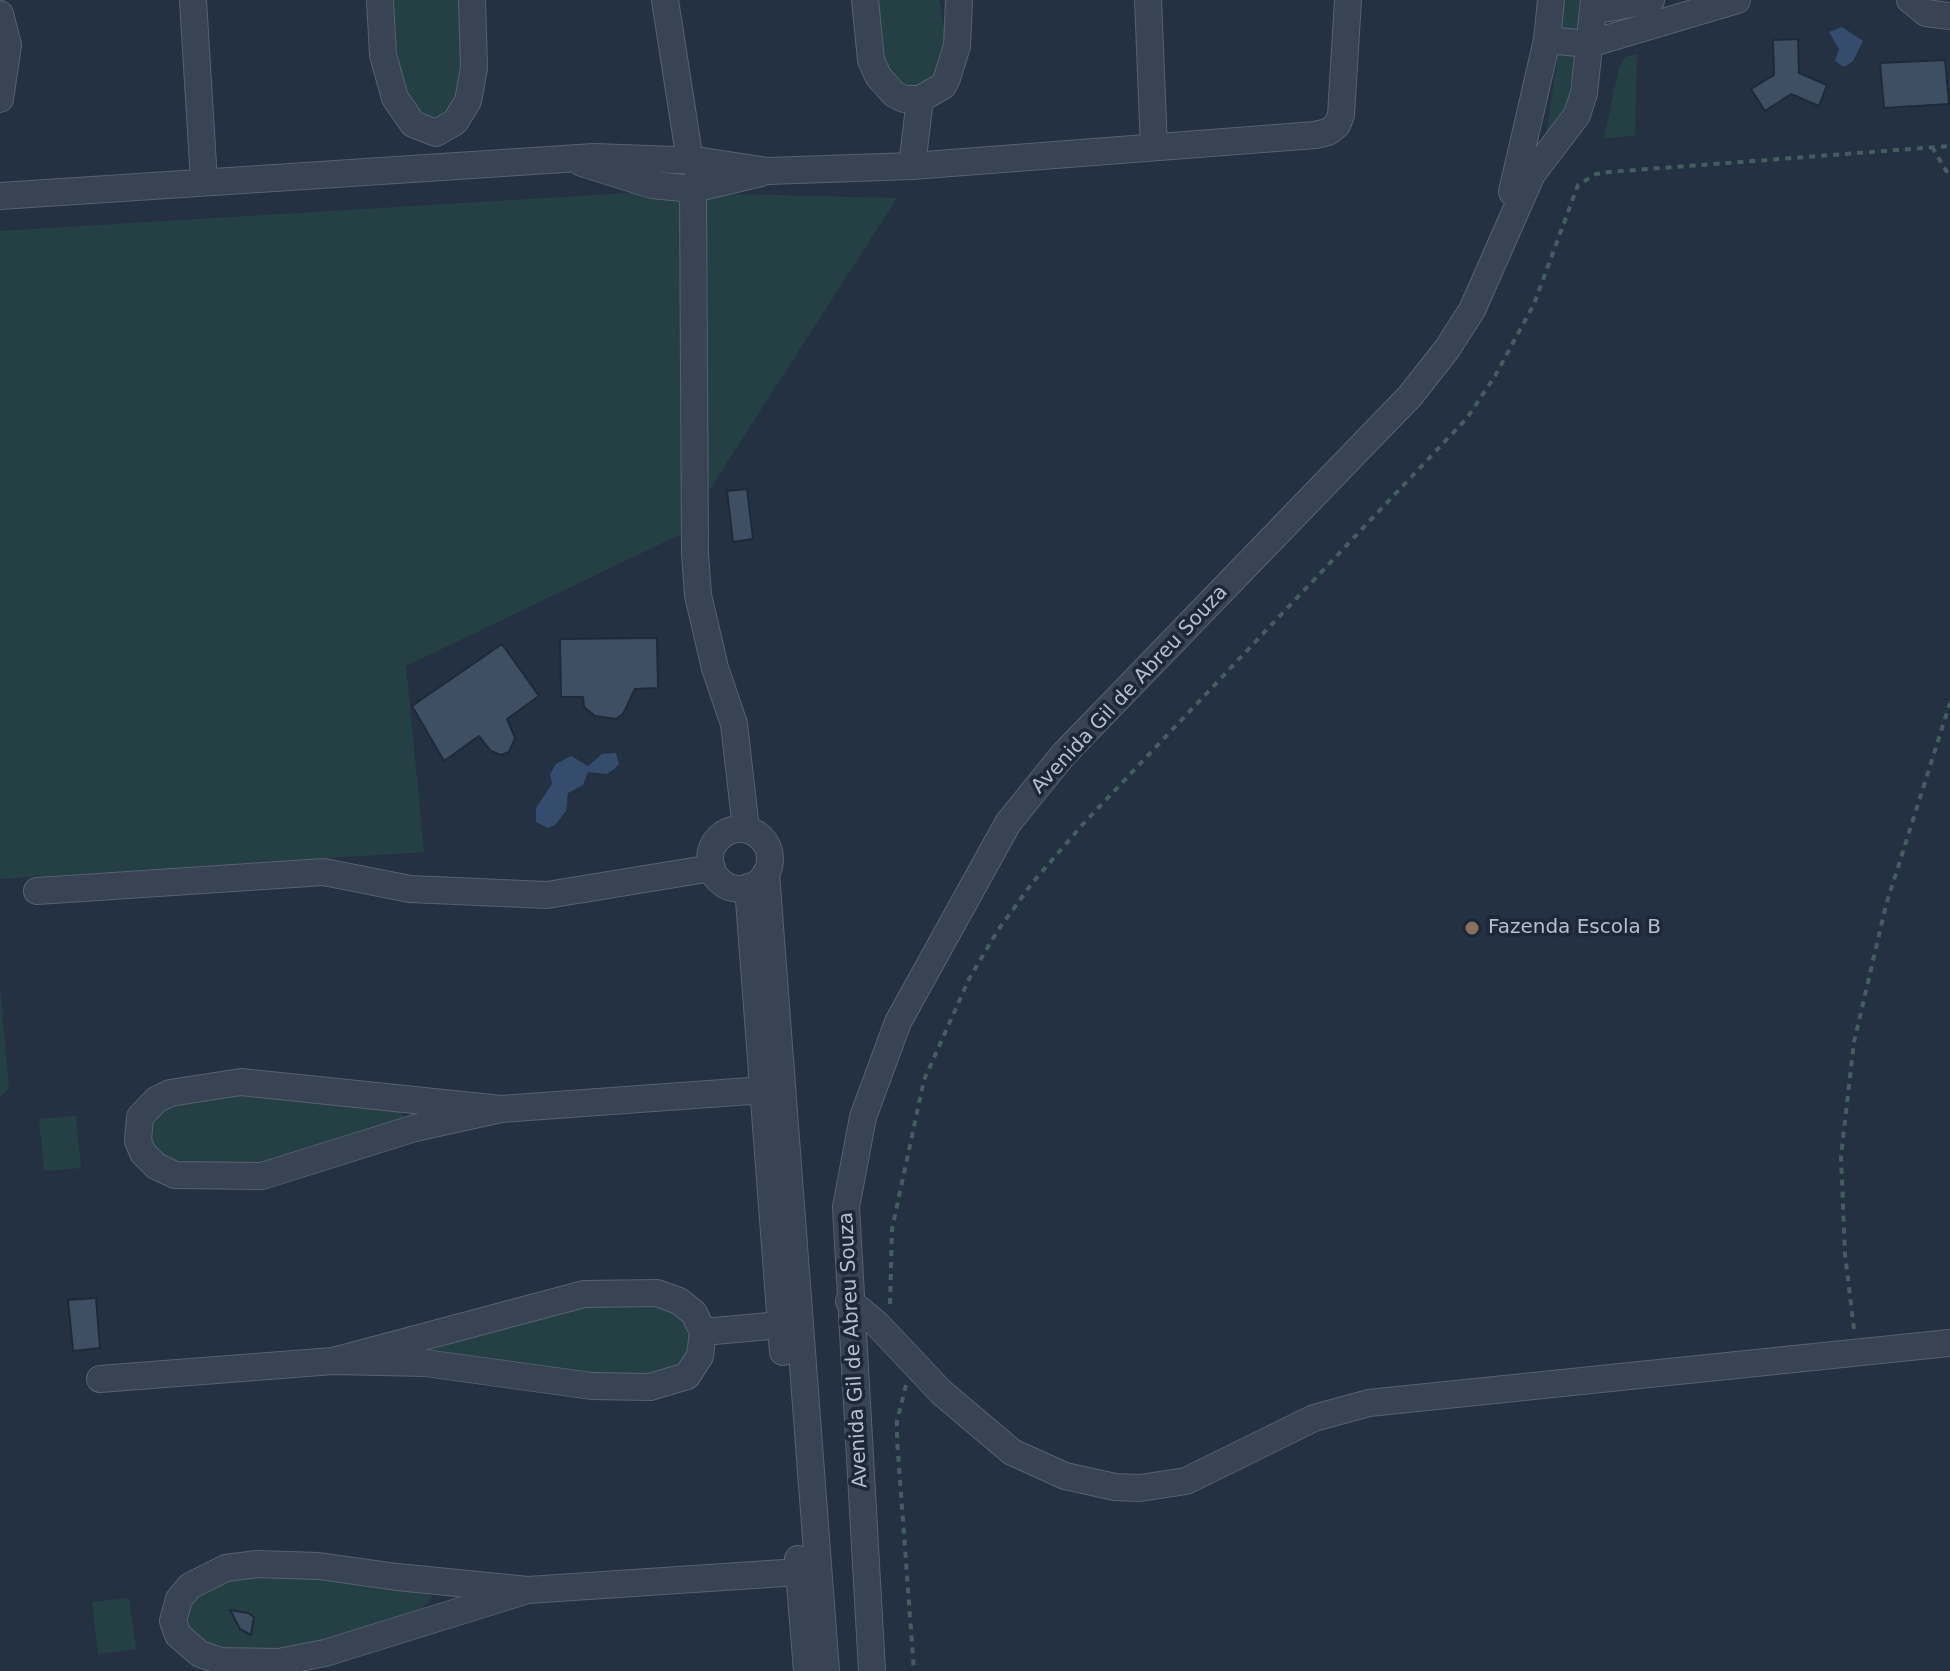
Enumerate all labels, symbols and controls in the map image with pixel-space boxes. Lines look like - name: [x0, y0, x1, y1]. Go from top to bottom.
- street label: Avenida Gil de Abreu Souza: [1027, 581, 1233, 799]
- place label: Fazenda Escola B: [1488, 916, 1661, 940]
- marker: Fazenda Escola B: [1463, 919, 1481, 937]
- street label: Avenida Gil de Abreu Souza: [835, 1211, 873, 1489]

